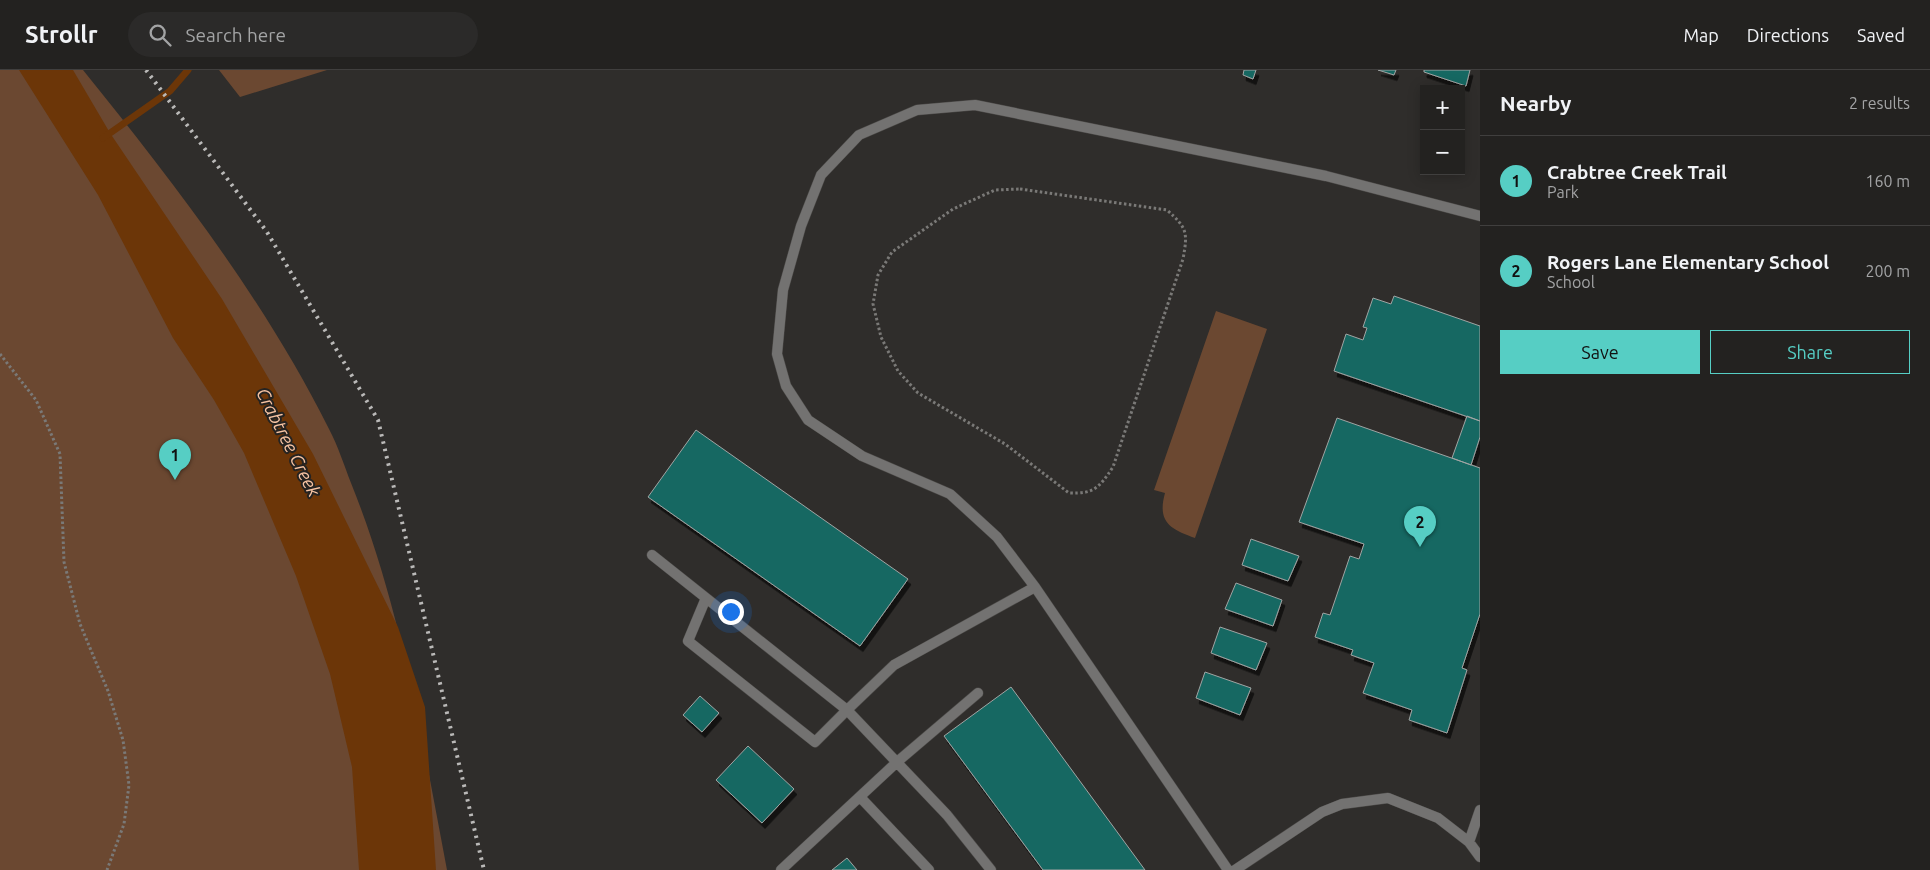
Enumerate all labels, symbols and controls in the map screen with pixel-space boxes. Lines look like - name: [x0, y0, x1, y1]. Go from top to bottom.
- search box: [128, 12, 478, 57]
- text: Strollr: [25, 21, 98, 48]
- icon: search: [146, 21, 174, 49]
- text: Search here: [186, 24, 286, 46]
- text: Map: [1683, 25, 1719, 45]
- text: Directions: [1747, 25, 1829, 45]
- text: Saved: [1857, 25, 1905, 45]
- map controls: [1420, 85, 1465, 175]
- button: +: [1420, 85, 1465, 130]
- text: Nearby: [1500, 91, 1571, 115]
- text: 2 results: [1849, 94, 1910, 112]
- button: −: [1420, 130, 1465, 175]
- text: Crabtree Creek Trail: [1547, 161, 1727, 183]
- text: 1: [1511, 172, 1521, 190]
- text: 160 m: [1865, 172, 1910, 190]
- text: Park: [1547, 183, 1579, 201]
- text: Rogers Lane Elementary School: [1547, 251, 1829, 273]
- text: 2: [1511, 262, 1521, 280]
- text: 200 m: [1865, 262, 1910, 280]
- text: School: [1547, 273, 1595, 291]
- button: Save: [1500, 330, 1700, 374]
- button: Share: [1710, 330, 1910, 374]
- water label: Crabtree Creek: [253, 384, 325, 500]
- pin: 1: [159, 439, 191, 480]
- pin: 2: [1404, 506, 1436, 547]
- your location: [718, 599, 744, 625]

